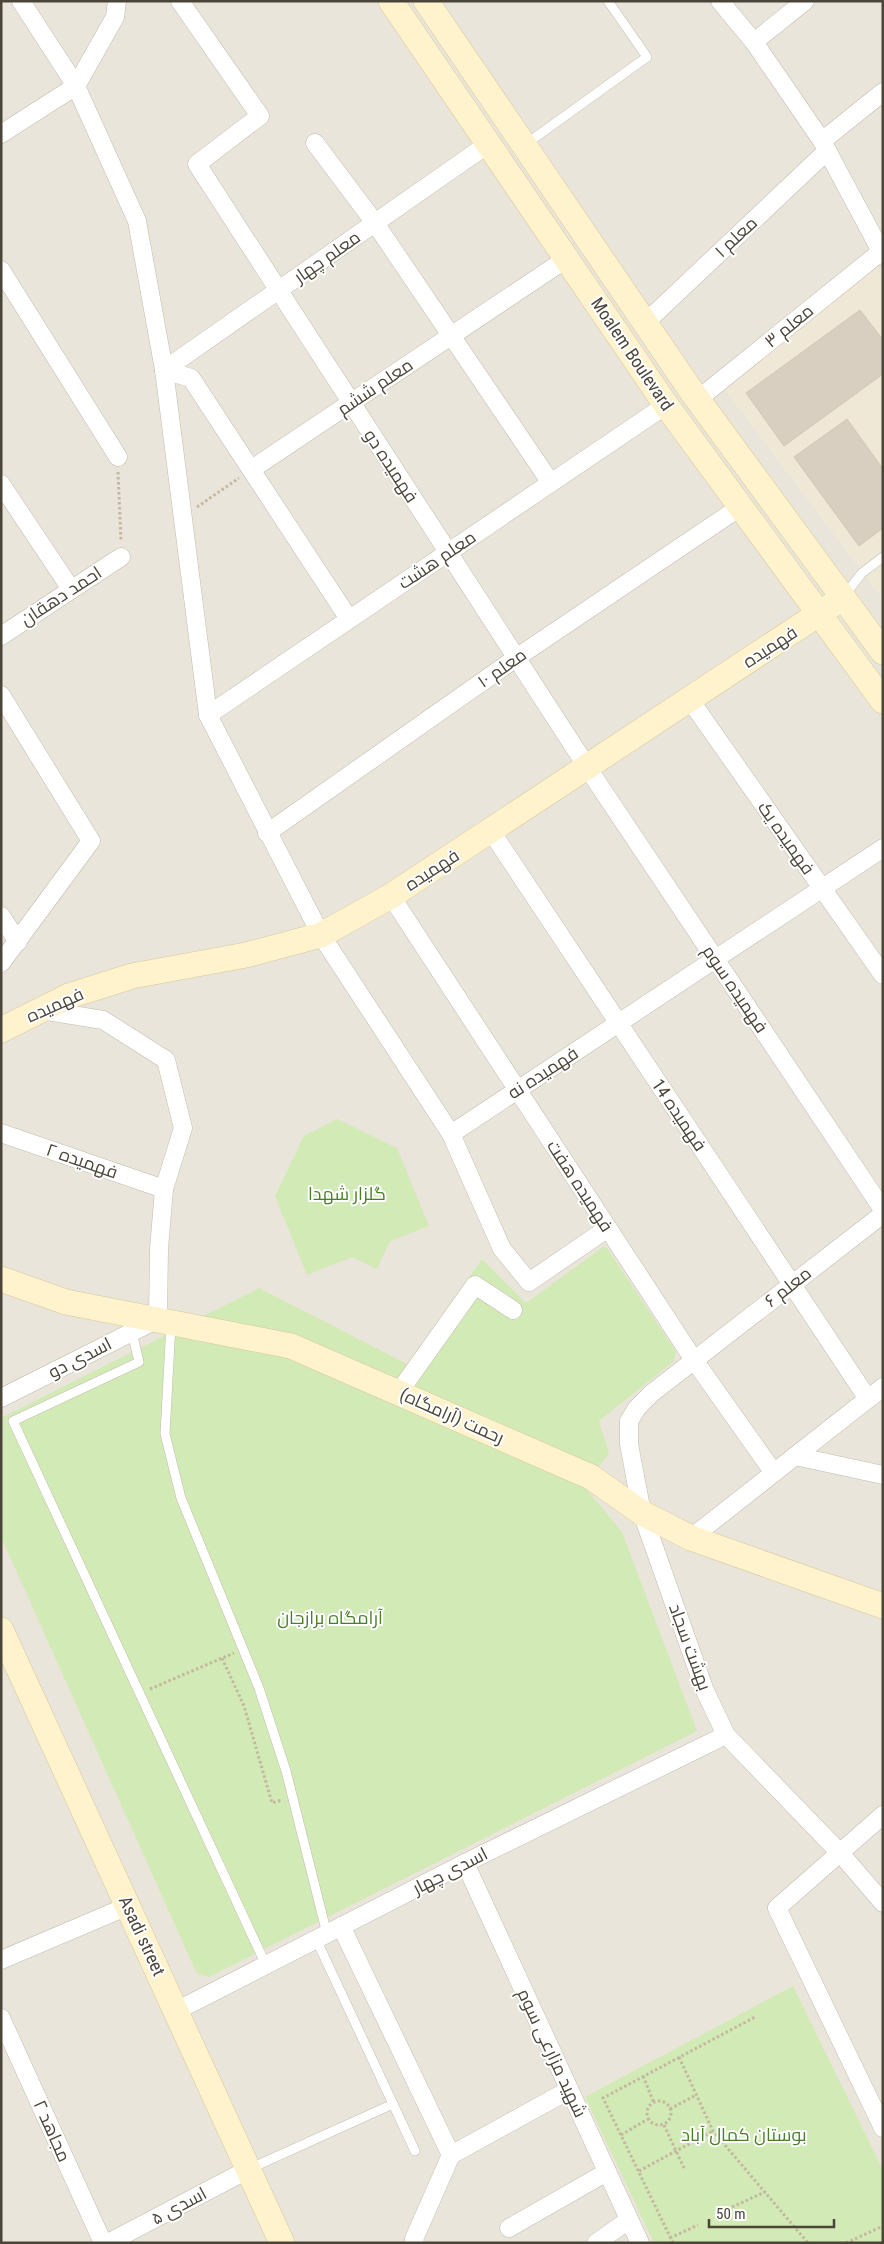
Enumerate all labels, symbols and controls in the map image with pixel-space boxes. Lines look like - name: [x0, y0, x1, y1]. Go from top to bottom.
- street label: معلم ۱: [710, 212, 763, 263]
- street label: معلم چهار: [289, 226, 365, 289]
- street label: Moalem Boulevard: [587, 293, 678, 414]
- street label: معلم ۳: [760, 300, 819, 353]
- street label: معلم ششم: [333, 354, 418, 421]
- street label: فهمیده دو: [359, 425, 423, 507]
- street label: معلم هشت: [394, 526, 481, 595]
- street label: احمد دهقان: [16, 562, 106, 630]
- street label: فهمیده: [739, 621, 801, 673]
- street label: معلم ۱۰: [473, 643, 531, 693]
- street label: فهمیده یک: [753, 797, 819, 879]
- street label: فهمیده: [401, 844, 463, 896]
- street label: فهمیده سوم: [697, 941, 772, 1038]
- street label: فهمیده: [23, 983, 87, 1027]
- street label: فهمیده نه: [504, 1042, 582, 1104]
- street label: فهمیده 14: [647, 1075, 711, 1155]
- street label: فهمیده هفت: [542, 1136, 618, 1236]
- street label: فهمیده ۲: [43, 1139, 121, 1183]
- park label: گلزار شهدا: [308, 1183, 386, 1205]
- street label: معلم ۶: [760, 1262, 816, 1313]
- street label: اسدی دو: [45, 1333, 115, 1383]
- street label: رحمت (آرامگاه): [397, 1383, 507, 1449]
- street label: بهشت سجاد: [664, 1601, 716, 1693]
- park label: آرامگاه برازجان: [277, 1607, 383, 1629]
- street label: اسدی چهار: [408, 1843, 492, 1901]
- street label: Asadi street: [115, 1893, 170, 1979]
- street label: شهید مزارعی سوم: [512, 1985, 591, 2121]
- street label: مجاهد ۲: [30, 2097, 75, 2165]
- park label: بوستان کمال آباد: [681, 2124, 807, 2146]
- street label: اسدی ۵: [148, 2182, 210, 2230]
- scale bar: [709, 2196, 834, 2228]
- text: 50 m: [716, 2205, 746, 2223]

